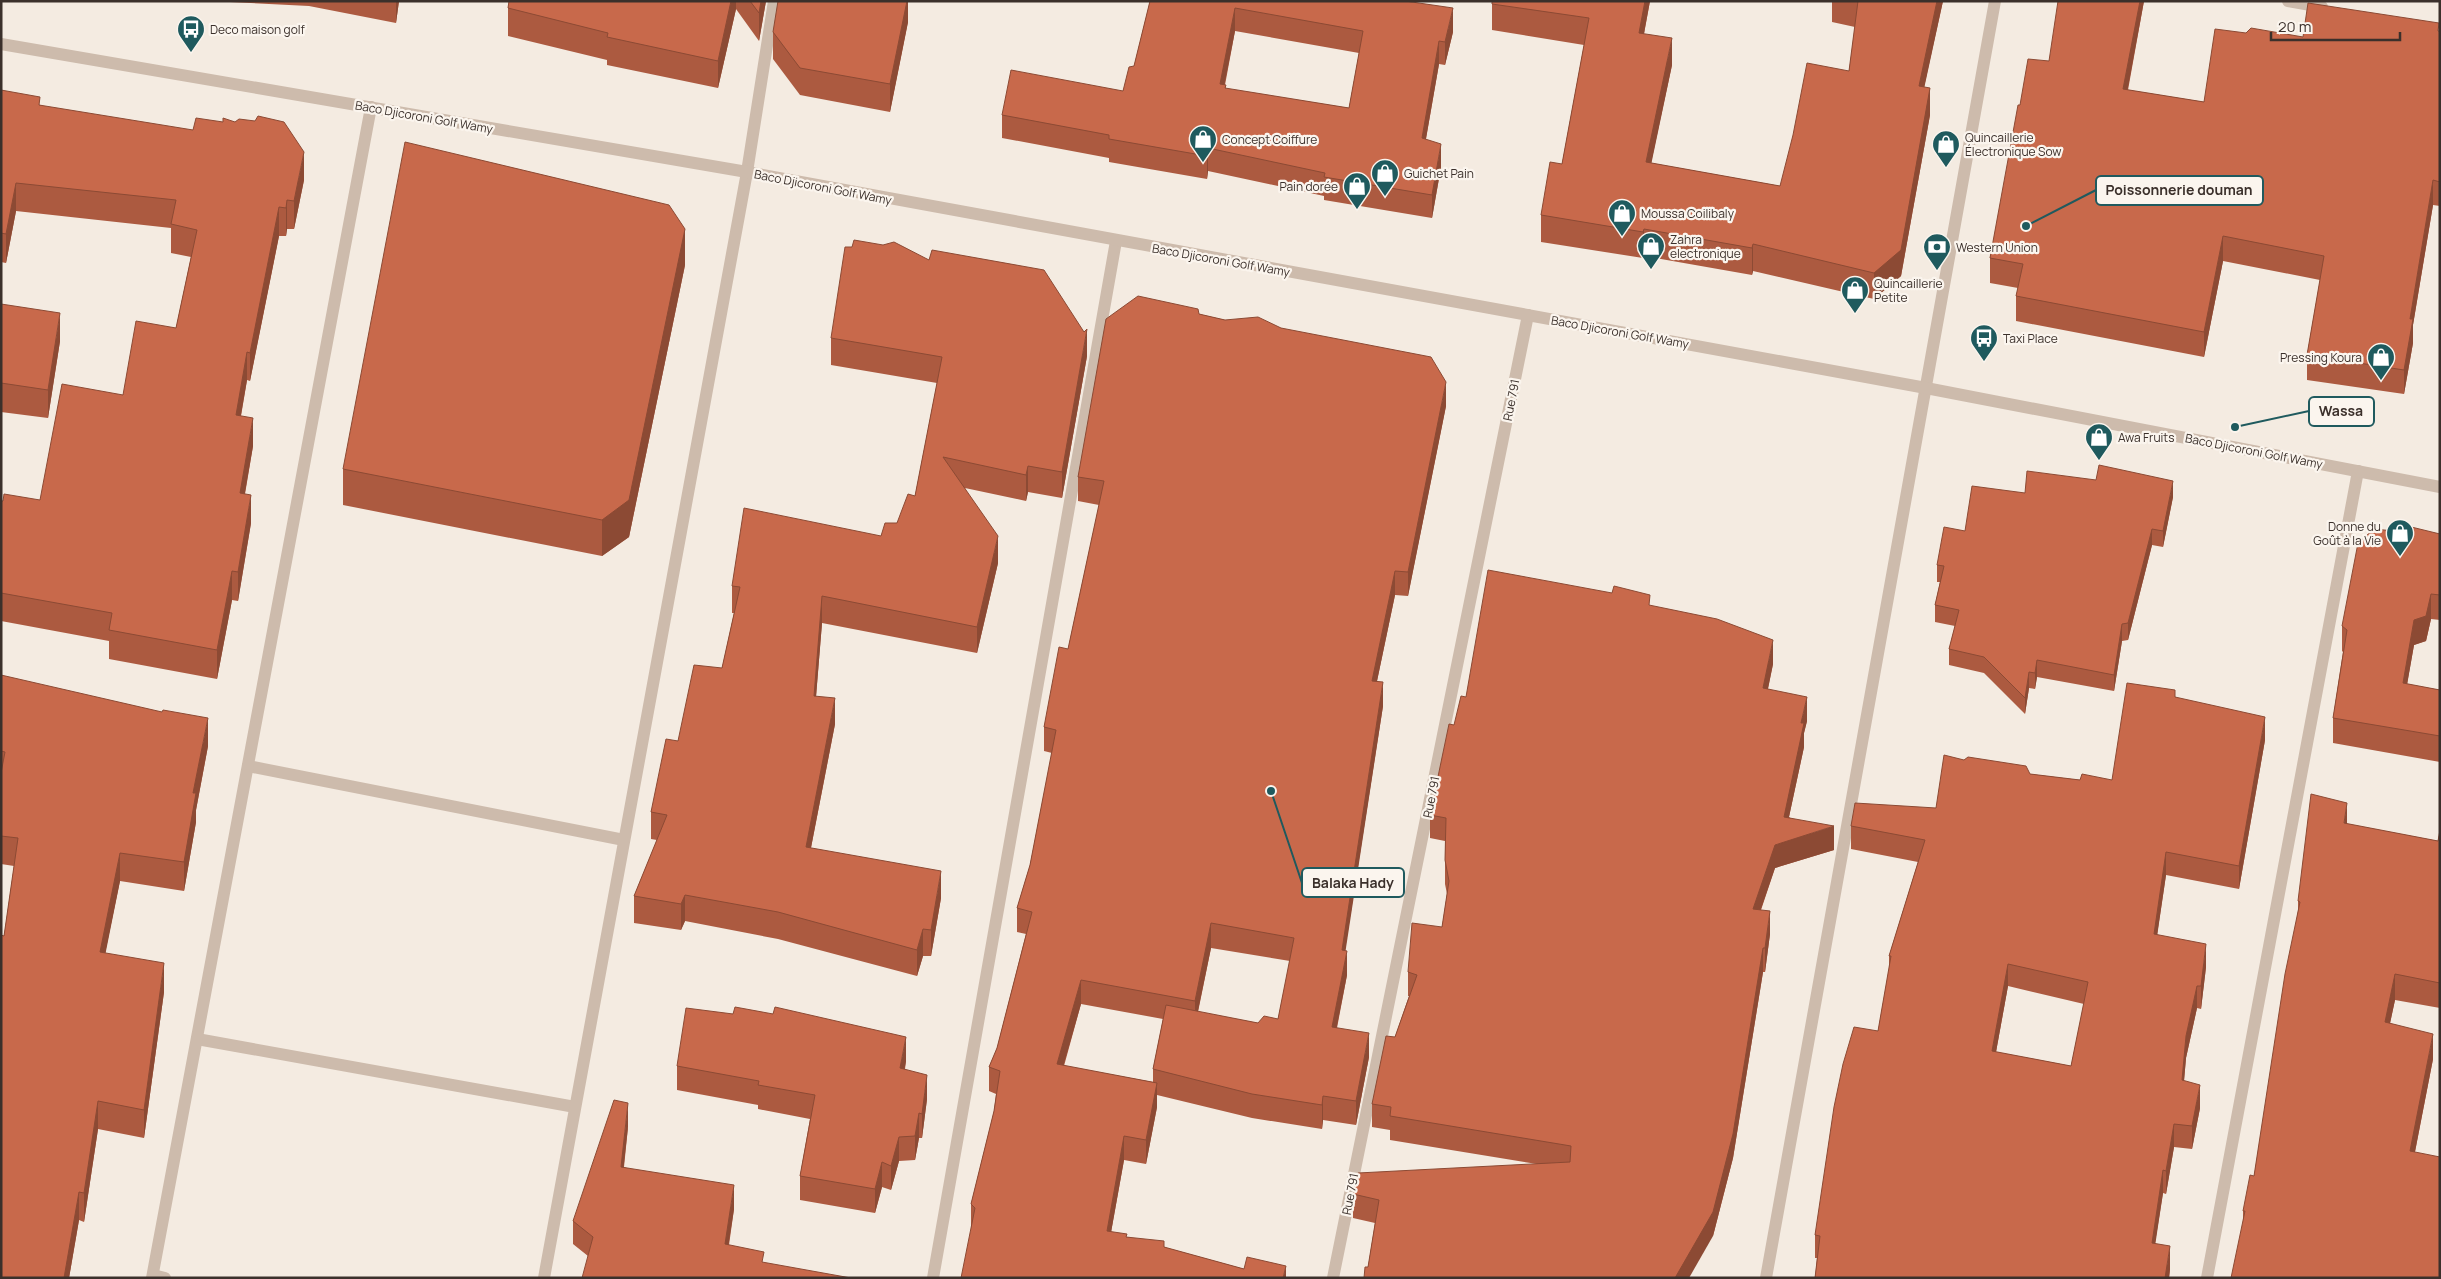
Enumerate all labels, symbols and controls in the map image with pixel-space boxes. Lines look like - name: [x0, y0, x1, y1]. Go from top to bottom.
- scale bar: [2271, 10, 2400, 42]
- bus stop icon: Deco maison golf: [176, 14, 206, 53]
- text: 20 m: [2278, 16, 2311, 37]
- place label: Deco maison golf: [210, 21, 306, 38]
- street label: Baco Djicoroni Golf Wamy: [354, 97, 495, 138]
- shop icon: Concept Coiffure: [1188, 124, 1218, 163]
- shop icon: Quincaillerie Électronique Sow: [1931, 129, 1961, 168]
- place label: Quincaillerie Électronique Sow: [1965, 129, 2061, 160]
- place label: Concept Coiffure: [1222, 131, 1317, 148]
- shop icon: Guichet Pain: [1370, 158, 1400, 197]
- street label: Baco Djicoroni Golf Wamy: [753, 165, 894, 209]
- place label: Guichet Pain: [1404, 165, 1474, 182]
- shop icon: Pain dorée: [1342, 171, 1372, 210]
- callout: Poissonnerie douman: [2096, 176, 2263, 205]
- place label: Pain dorée: [1279, 178, 1338, 195]
- text: Poissonnerie douman: [2105, 180, 2253, 199]
- shop icon: Moussa Coilibaly: [1607, 198, 1637, 237]
- place label: Moussa Coilibaly: [1641, 205, 1735, 222]
- shop icon: Zahra electronique: [1636, 231, 1666, 270]
- place label: Zahra electronique: [1670, 231, 1741, 262]
- bank icon: Western Union: [1922, 232, 1952, 271]
- place label: Western Union: [1956, 239, 2038, 256]
- street label: Baco Djicoroni Golf Wamy: [1151, 240, 1292, 281]
- shop icon: Quincaillerie Petite: [1840, 275, 1870, 314]
- place label: Quincaillerie Petite: [1874, 275, 1943, 306]
- street label: Baco Djicoroni Golf Wamy: [1550, 312, 1691, 353]
- bus stop icon: Taxi Place: [1969, 323, 1999, 362]
- place label: Taxi Place: [2003, 330, 2058, 347]
- shop icon: Pressing Koura: [2366, 342, 2396, 381]
- place label: Pressing Koura: [2280, 349, 2362, 366]
- street label: Rue 791: [1499, 378, 1523, 422]
- callout: Wassa: [2309, 397, 2374, 426]
- text: Wassa: [2319, 401, 2363, 420]
- shop icon: Awa Fruits: [2084, 422, 2114, 461]
- place label: Awa Fruits: [2118, 429, 2174, 446]
- street label: Baco Djicoroni Golf Wamy: [2184, 429, 2325, 473]
- place label: Donne du Goût à la Vie: [2313, 518, 2381, 549]
- shop icon: Donne du Goût à la Vie: [2385, 518, 2415, 557]
- street label: Rue 791: [1419, 775, 1443, 819]
- callout: Balaka Hady: [1302, 868, 1404, 897]
- text: Balaka Hady: [1312, 873, 1394, 892]
- street label: Rue 791: [1338, 1172, 1362, 1216]

